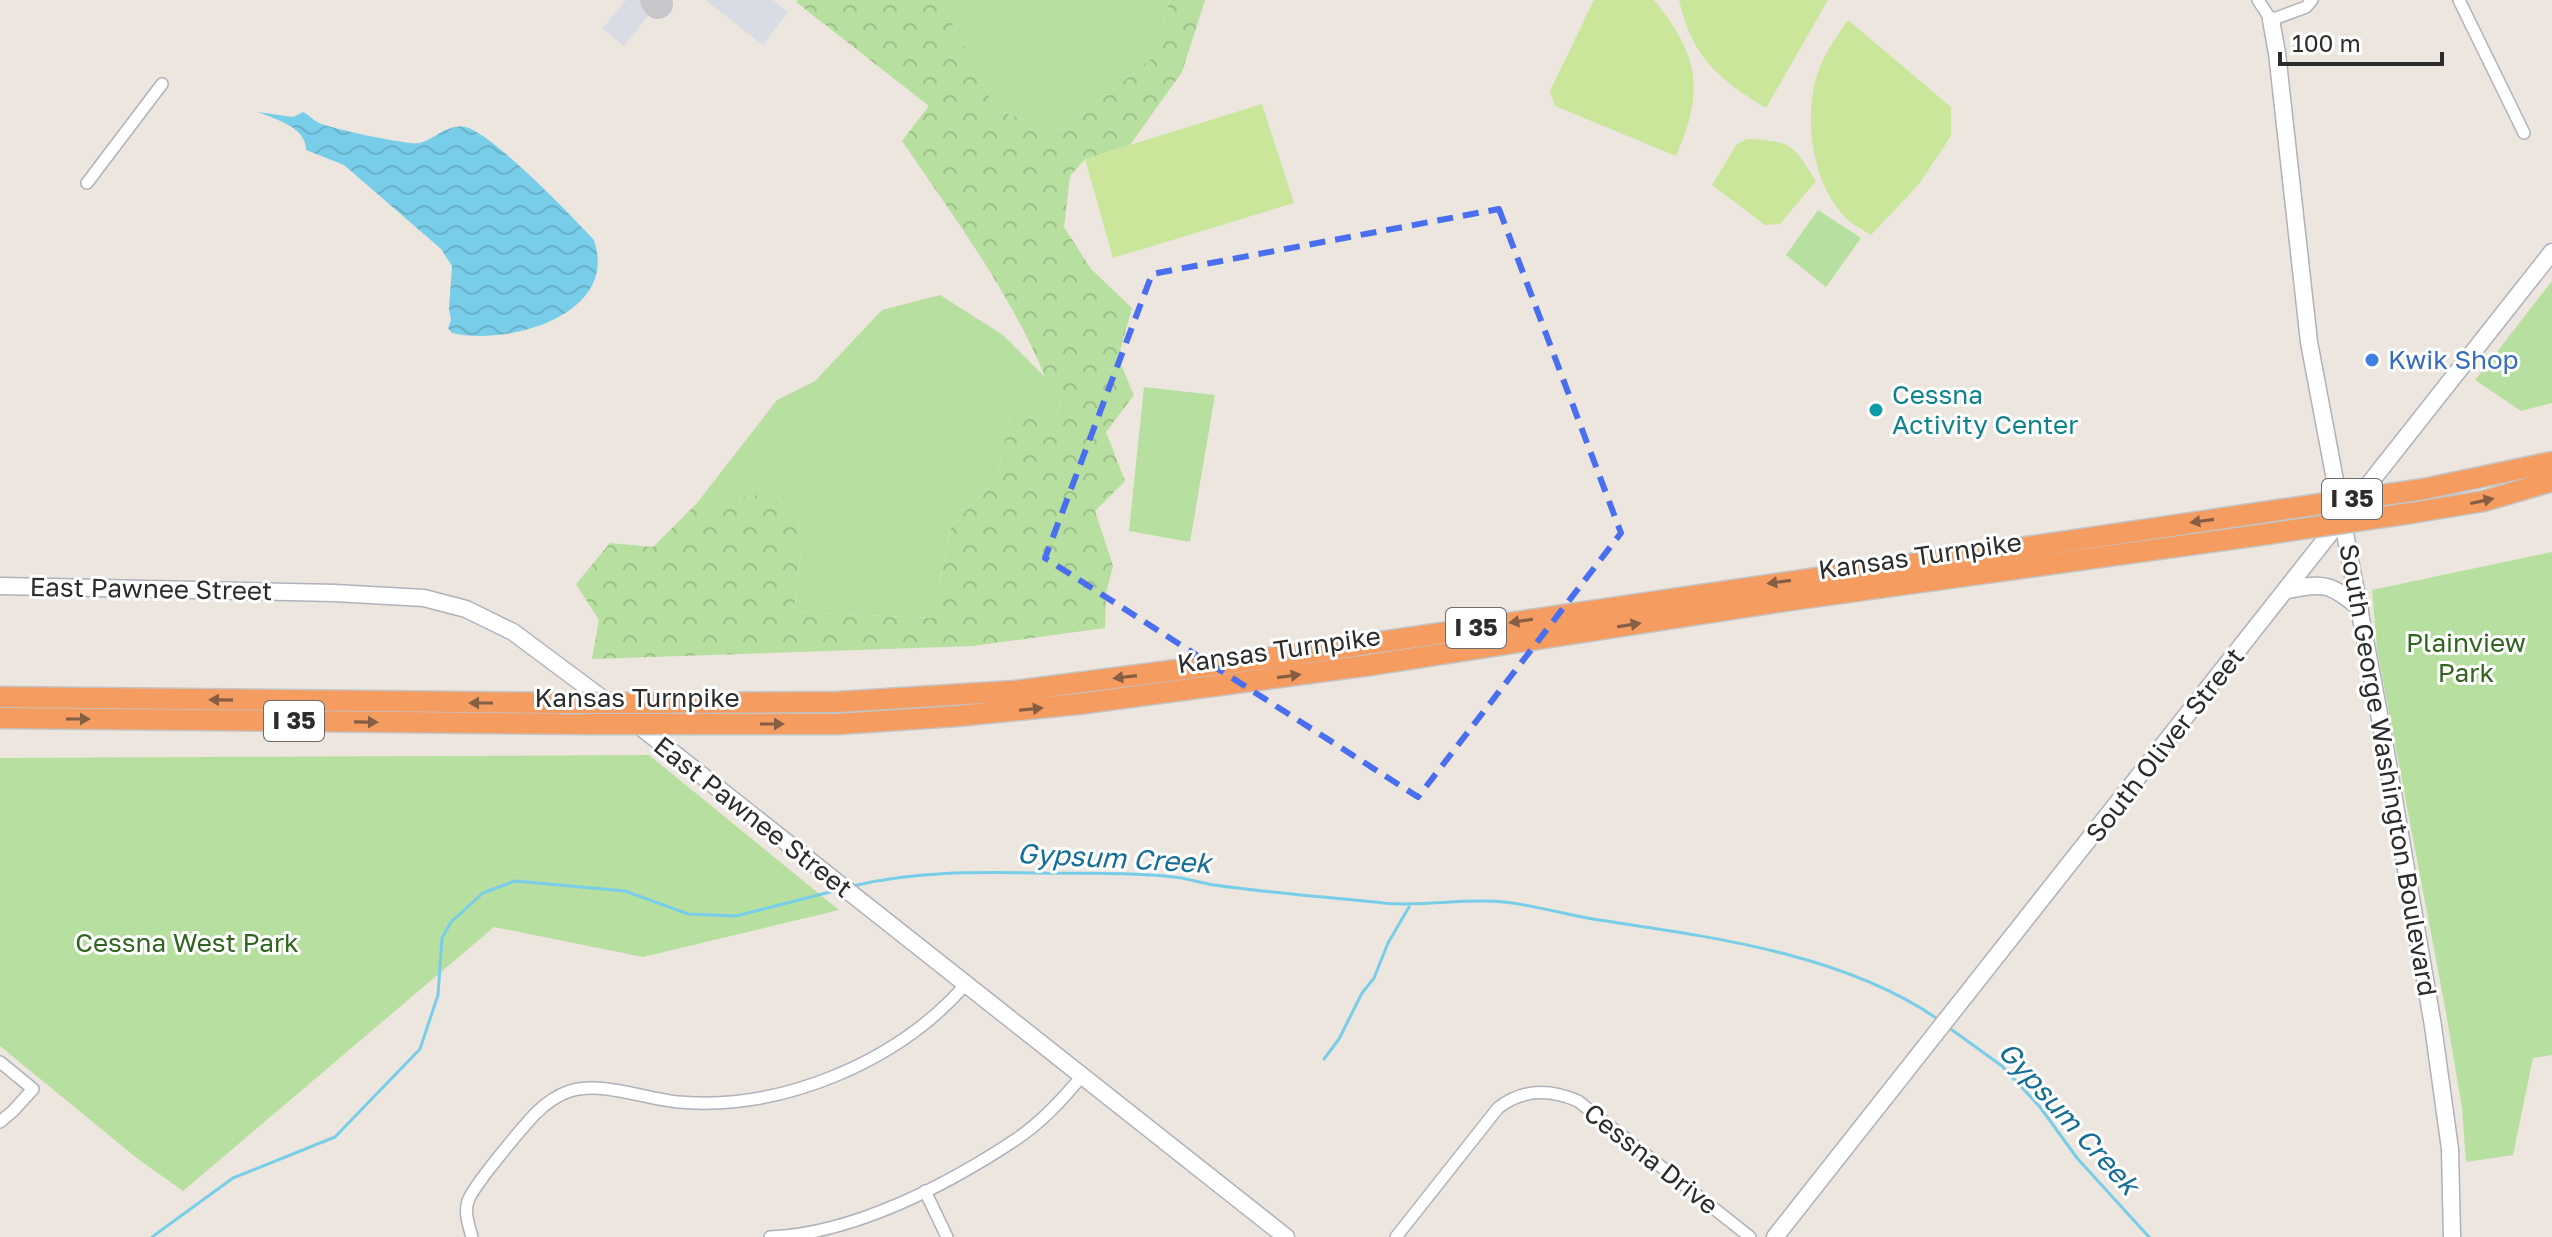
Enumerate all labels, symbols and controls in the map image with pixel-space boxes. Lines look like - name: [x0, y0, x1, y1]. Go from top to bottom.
- scale bar: [2280, 16, 2442, 66]
- text: 100 m: [2292, 28, 2361, 57]
- place label: Kwik Shop: [2388, 344, 2519, 375]
- marker: Kwik Shop: [2363, 351, 2381, 369]
- place label: Cessna Activity Center: [1892, 379, 2078, 440]
- marker: Cessna Activity Center: [1867, 401, 1885, 419]
- road number: I 35: [2322, 479, 2382, 519]
- one-way arrow: [2470, 494, 2495, 507]
- one-way arrow: [2189, 515, 2214, 528]
- street label: Kansas Turnpike: [1816, 526, 2024, 585]
- street label: South George Washington Boulevard: [2333, 541, 2444, 999]
- street label: East Pawnee Street: [29, 571, 273, 606]
- one-way arrow: [1766, 576, 1791, 589]
- road number: I 35: [1446, 608, 1506, 648]
- one-way arrow: [1509, 615, 1534, 628]
- one-way arrow: [1617, 618, 1642, 631]
- street label: Kansas Turnpike: [1175, 620, 1383, 679]
- park label: Plainview Park: [2406, 627, 2526, 688]
- street label: South Oliver Street: [2079, 641, 2250, 848]
- one-way arrow: [1277, 669, 1302, 682]
- one-way arrow: [1113, 671, 1138, 684]
- street label: Kansas Turnpike: [535, 682, 739, 713]
- one-way arrow: [208, 694, 233, 707]
- one-way arrow: [468, 697, 493, 709]
- road number: I 35: [264, 701, 324, 741]
- one-way arrow: [1019, 702, 1044, 715]
- one-way arrow: [66, 713, 91, 725]
- one-way arrow: [354, 715, 379, 728]
- one-way arrow: [760, 718, 785, 730]
- street label: East Pawnee Street: [648, 730, 859, 904]
- water label: Gypsum Creek: [1016, 836, 1215, 879]
- park label: Cessna West Park: [75, 927, 299, 958]
- water label: Gypsum Creek: [1992, 1034, 2149, 1203]
- street label: Cessna Drive: [1578, 1097, 1725, 1221]

